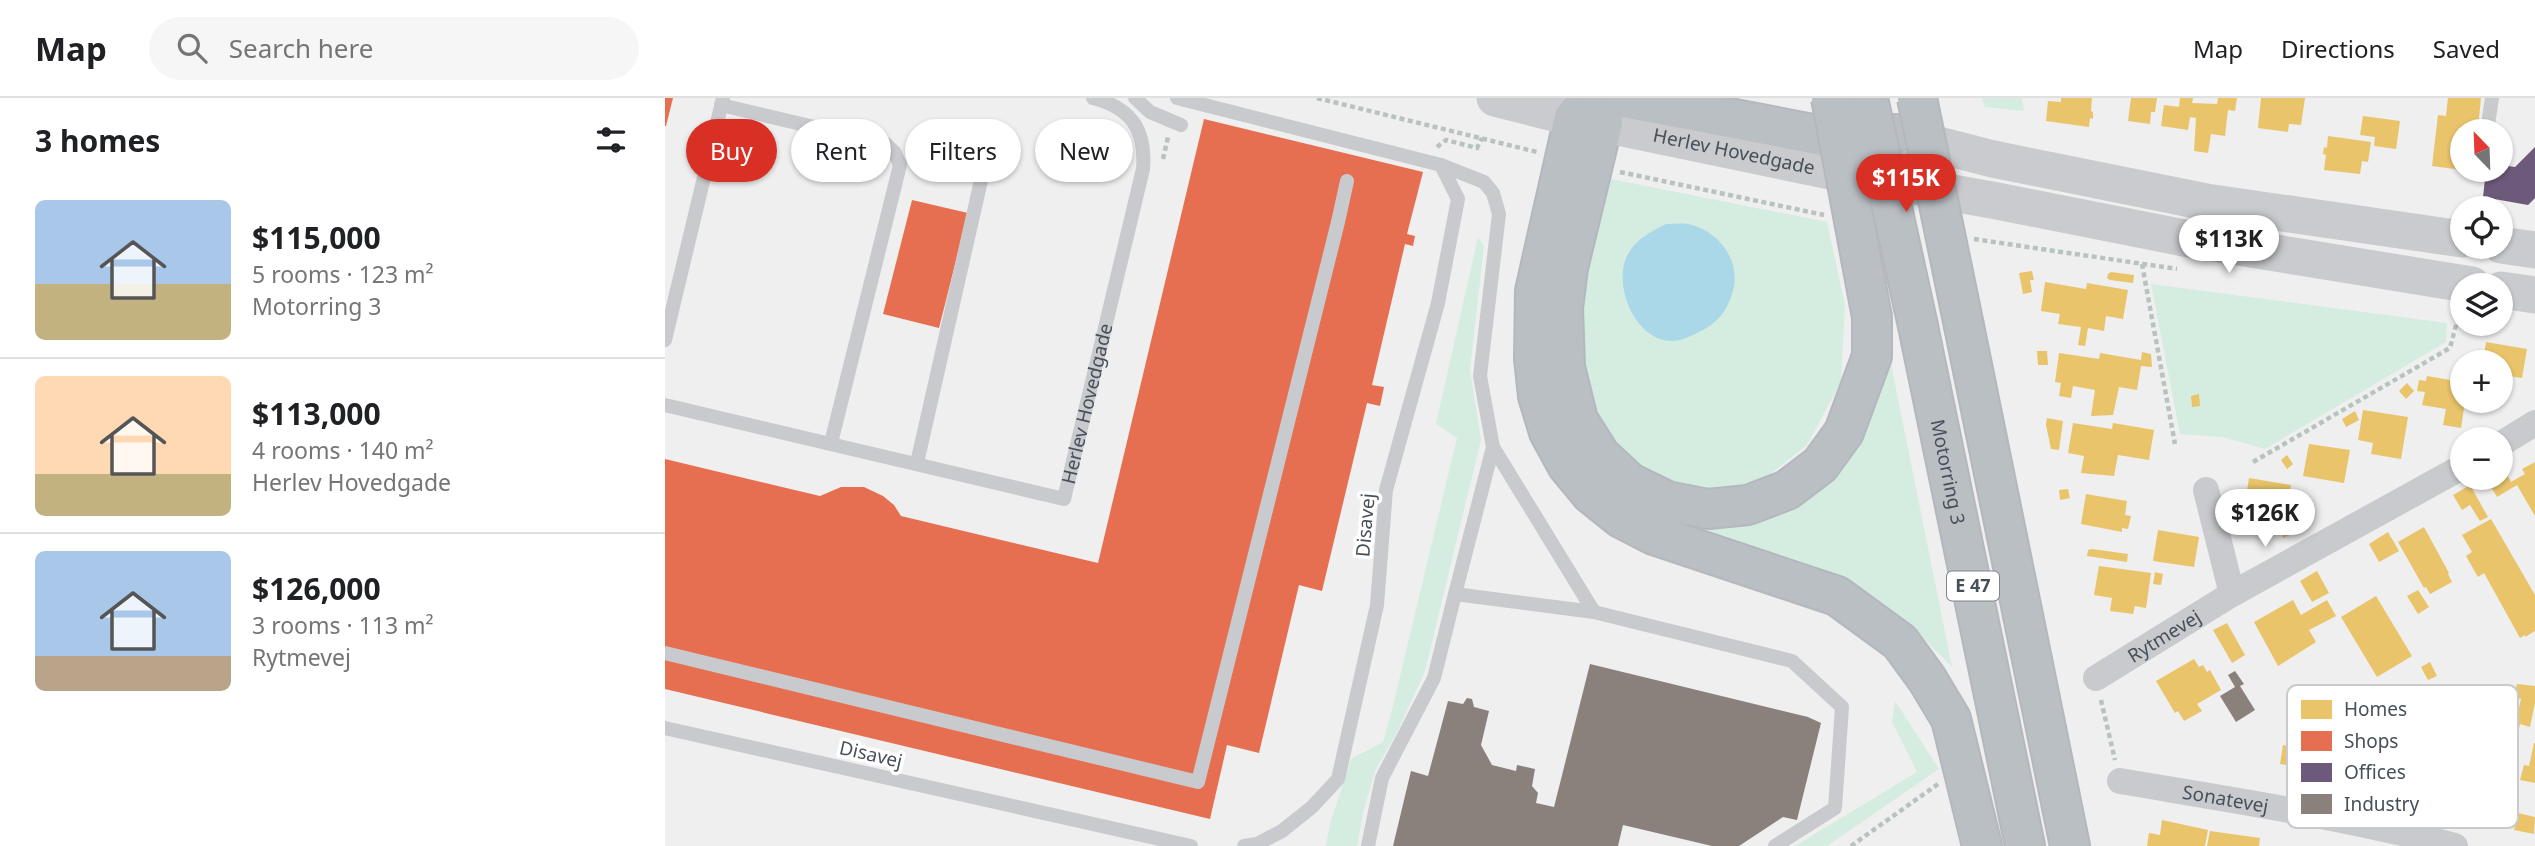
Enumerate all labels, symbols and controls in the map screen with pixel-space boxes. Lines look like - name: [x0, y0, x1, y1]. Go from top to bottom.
- search box: [149, 17, 639, 80]
- text: Map: [35, 26, 107, 71]
- icon: search: [173, 29, 211, 67]
- text: Search here: [229, 30, 373, 66]
- text: Map: [2193, 32, 2243, 65]
- text: Directions: [2281, 32, 2395, 65]
- text: Saved: [2433, 32, 2500, 65]
- chip: Buy: [686, 119, 777, 182]
- chip: Rent: [791, 119, 891, 182]
- chip: Filters: [905, 119, 1021, 182]
- chip: New: [1035, 119, 1133, 182]
- north arrow: [2450, 119, 2513, 182]
- map controls: [2450, 119, 2513, 490]
- text: 3 homes: [35, 120, 160, 161]
- icon: filters: [592, 121, 630, 159]
- street label: Herlev Hovedgade: [1651, 122, 1817, 181]
- pin: $115K: [1857, 155, 1955, 214]
- text: $115K: [1872, 161, 1940, 193]
- button: locate: [2450, 196, 2513, 259]
- pin: $113K: [2180, 216, 2278, 275]
- text: $115,000: [252, 217, 381, 258]
- text: $113K: [2195, 222, 2263, 254]
- icon: home: [91, 228, 175, 312]
- text: 5 rooms · 123 m²: [252, 258, 434, 290]
- button: layers: [2450, 273, 2513, 336]
- text: Motorring 3: [252, 290, 381, 322]
- street label: Herlev Hovedgade: [1055, 321, 1119, 487]
- button: +: [2450, 350, 2513, 413]
- text: $113,000: [252, 393, 381, 434]
- icon: home: [91, 404, 175, 488]
- street label: Motorring 3: [1925, 417, 1972, 527]
- button: −: [2450, 427, 2513, 490]
- text: 4 rooms · 140 m²: [252, 434, 434, 466]
- text: Herlev Hovedgade: [252, 466, 451, 498]
- pin: $126K: [2216, 490, 2314, 549]
- street label: Disavej: [1349, 492, 1381, 558]
- text: $126K: [2231, 496, 2299, 528]
- text: $126,000: [252, 568, 381, 609]
- road number: E 47: [1947, 572, 1999, 600]
- icon: home: [91, 579, 175, 663]
- street label: Rytmevej: [2122, 603, 2206, 669]
- text: 3 rooms · 113 m²: [252, 609, 434, 641]
- text: Rytmevej: [252, 641, 351, 673]
- legend: [2287, 685, 2518, 828]
- text: Homes: [2344, 696, 2407, 722]
- text: Shops: [2344, 728, 2398, 754]
- street label: Disavej: [837, 734, 905, 774]
- text: Offices: [2344, 759, 2406, 785]
- street label: Sonatevej: [2181, 779, 2271, 819]
- text: Industry: [2344, 791, 2419, 817]

